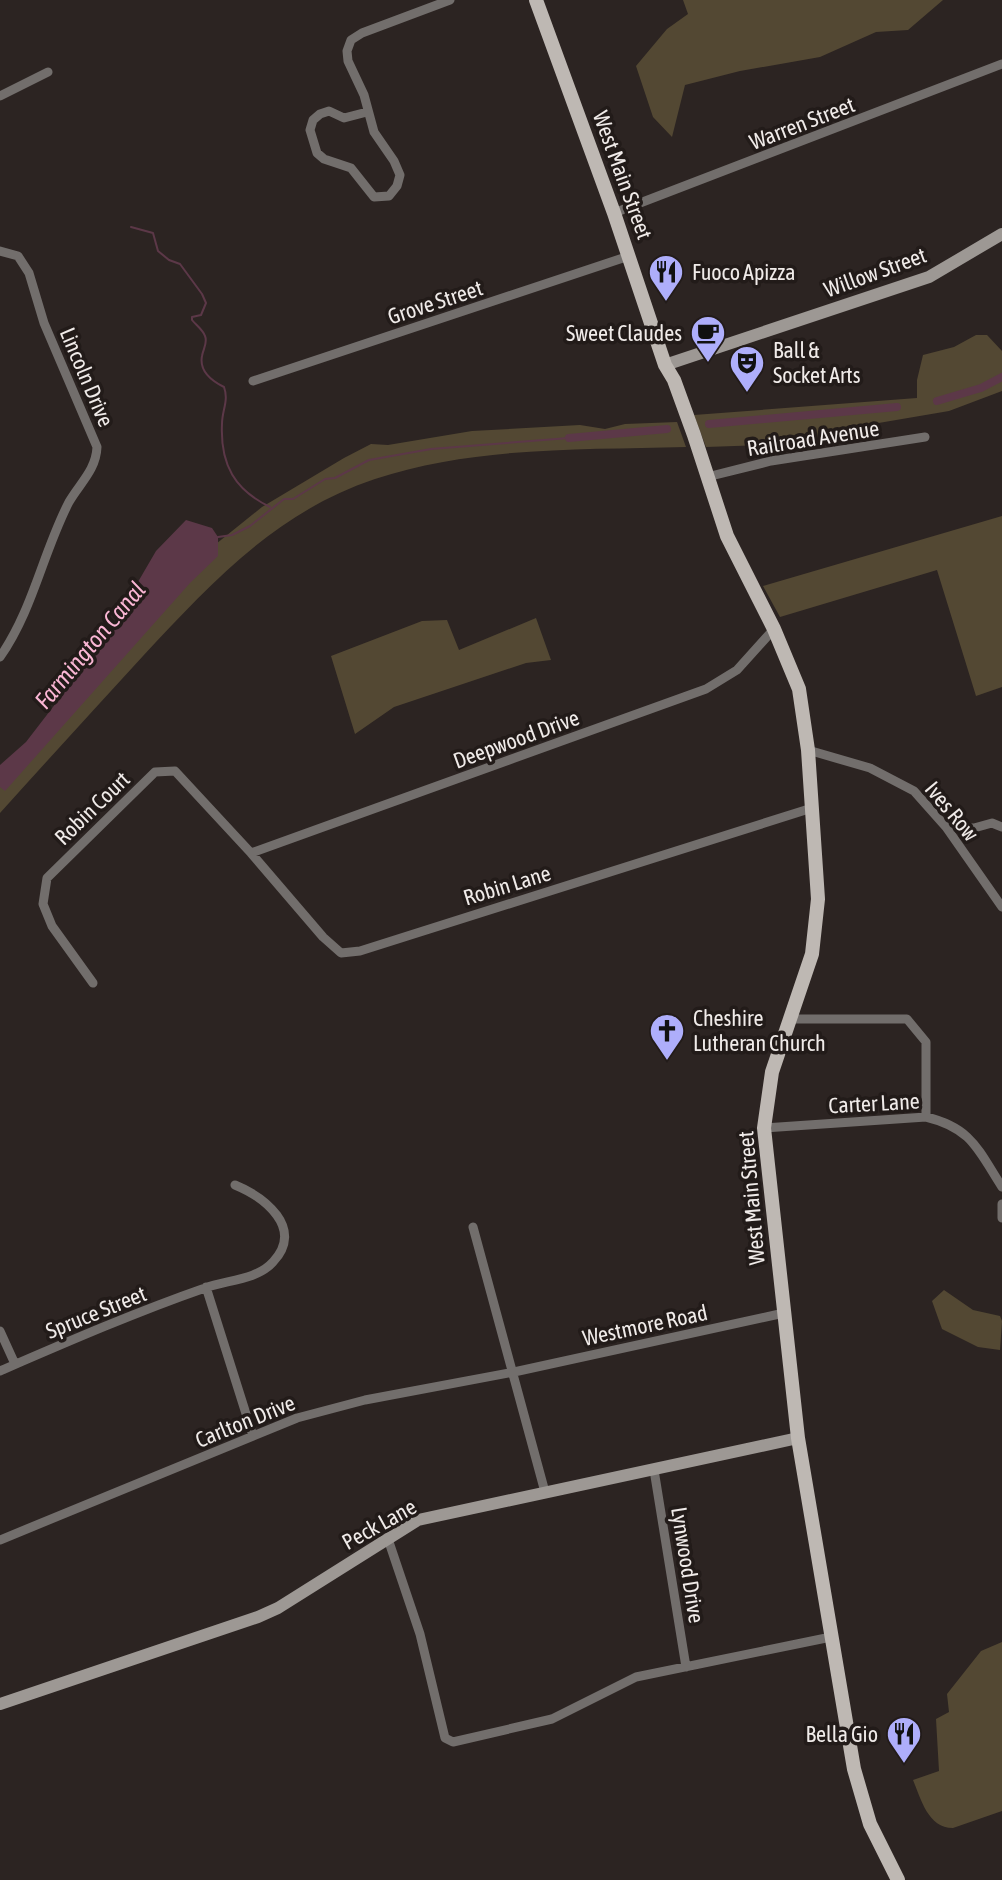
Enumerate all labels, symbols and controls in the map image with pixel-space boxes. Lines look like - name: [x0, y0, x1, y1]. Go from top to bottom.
- street label: Warren Street: [746, 91, 858, 155]
- street label: West Main Street: [588, 107, 658, 243]
- street label: Willow Street: [820, 241, 930, 303]
- restaurant icon: Fuoco Apizza: [647, 253, 685, 303]
- place label: Fuoco Apizza: [692, 259, 795, 285]
- street label: Grove Street: [384, 274, 486, 330]
- cafe icon: Sweet Claudes: [689, 314, 727, 364]
- place label: Sweet Claudes: [566, 320, 682, 346]
- street label: Lincoln Drive: [55, 324, 119, 430]
- place label: Ball & Socket Arts: [773, 337, 861, 388]
- theatre icon: Ball & Socket Arts: [728, 344, 766, 394]
- street label: Railroad Avenue: [745, 415, 881, 461]
- water label: Farmington Canal: [29, 576, 151, 714]
- street label: Deepwood Drive: [449, 704, 583, 774]
- street label: Robin Court: [49, 766, 135, 850]
- street label: Ives Row: [920, 776, 984, 846]
- street label: Robin Lane: [460, 859, 554, 911]
- place label: Cheshire Lutheran Church: [693, 1005, 826, 1056]
- church icon: Cheshire Lutheran Church: [648, 1012, 686, 1062]
- street label: Carter Lane: [828, 1088, 920, 1118]
- street label: West Main Street: [732, 1130, 770, 1266]
- street label: Spruce Street: [42, 1280, 150, 1344]
- street label: Westmore Road: [580, 1299, 710, 1351]
- street label: Carlton Drive: [191, 1389, 299, 1453]
- street label: Peck Lane: [337, 1493, 421, 1555]
- street label: Lynwood Drive: [666, 1505, 710, 1625]
- restaurant icon: Bella Gio: [885, 1715, 923, 1765]
- place label: Bella Gio: [806, 1721, 878, 1747]

